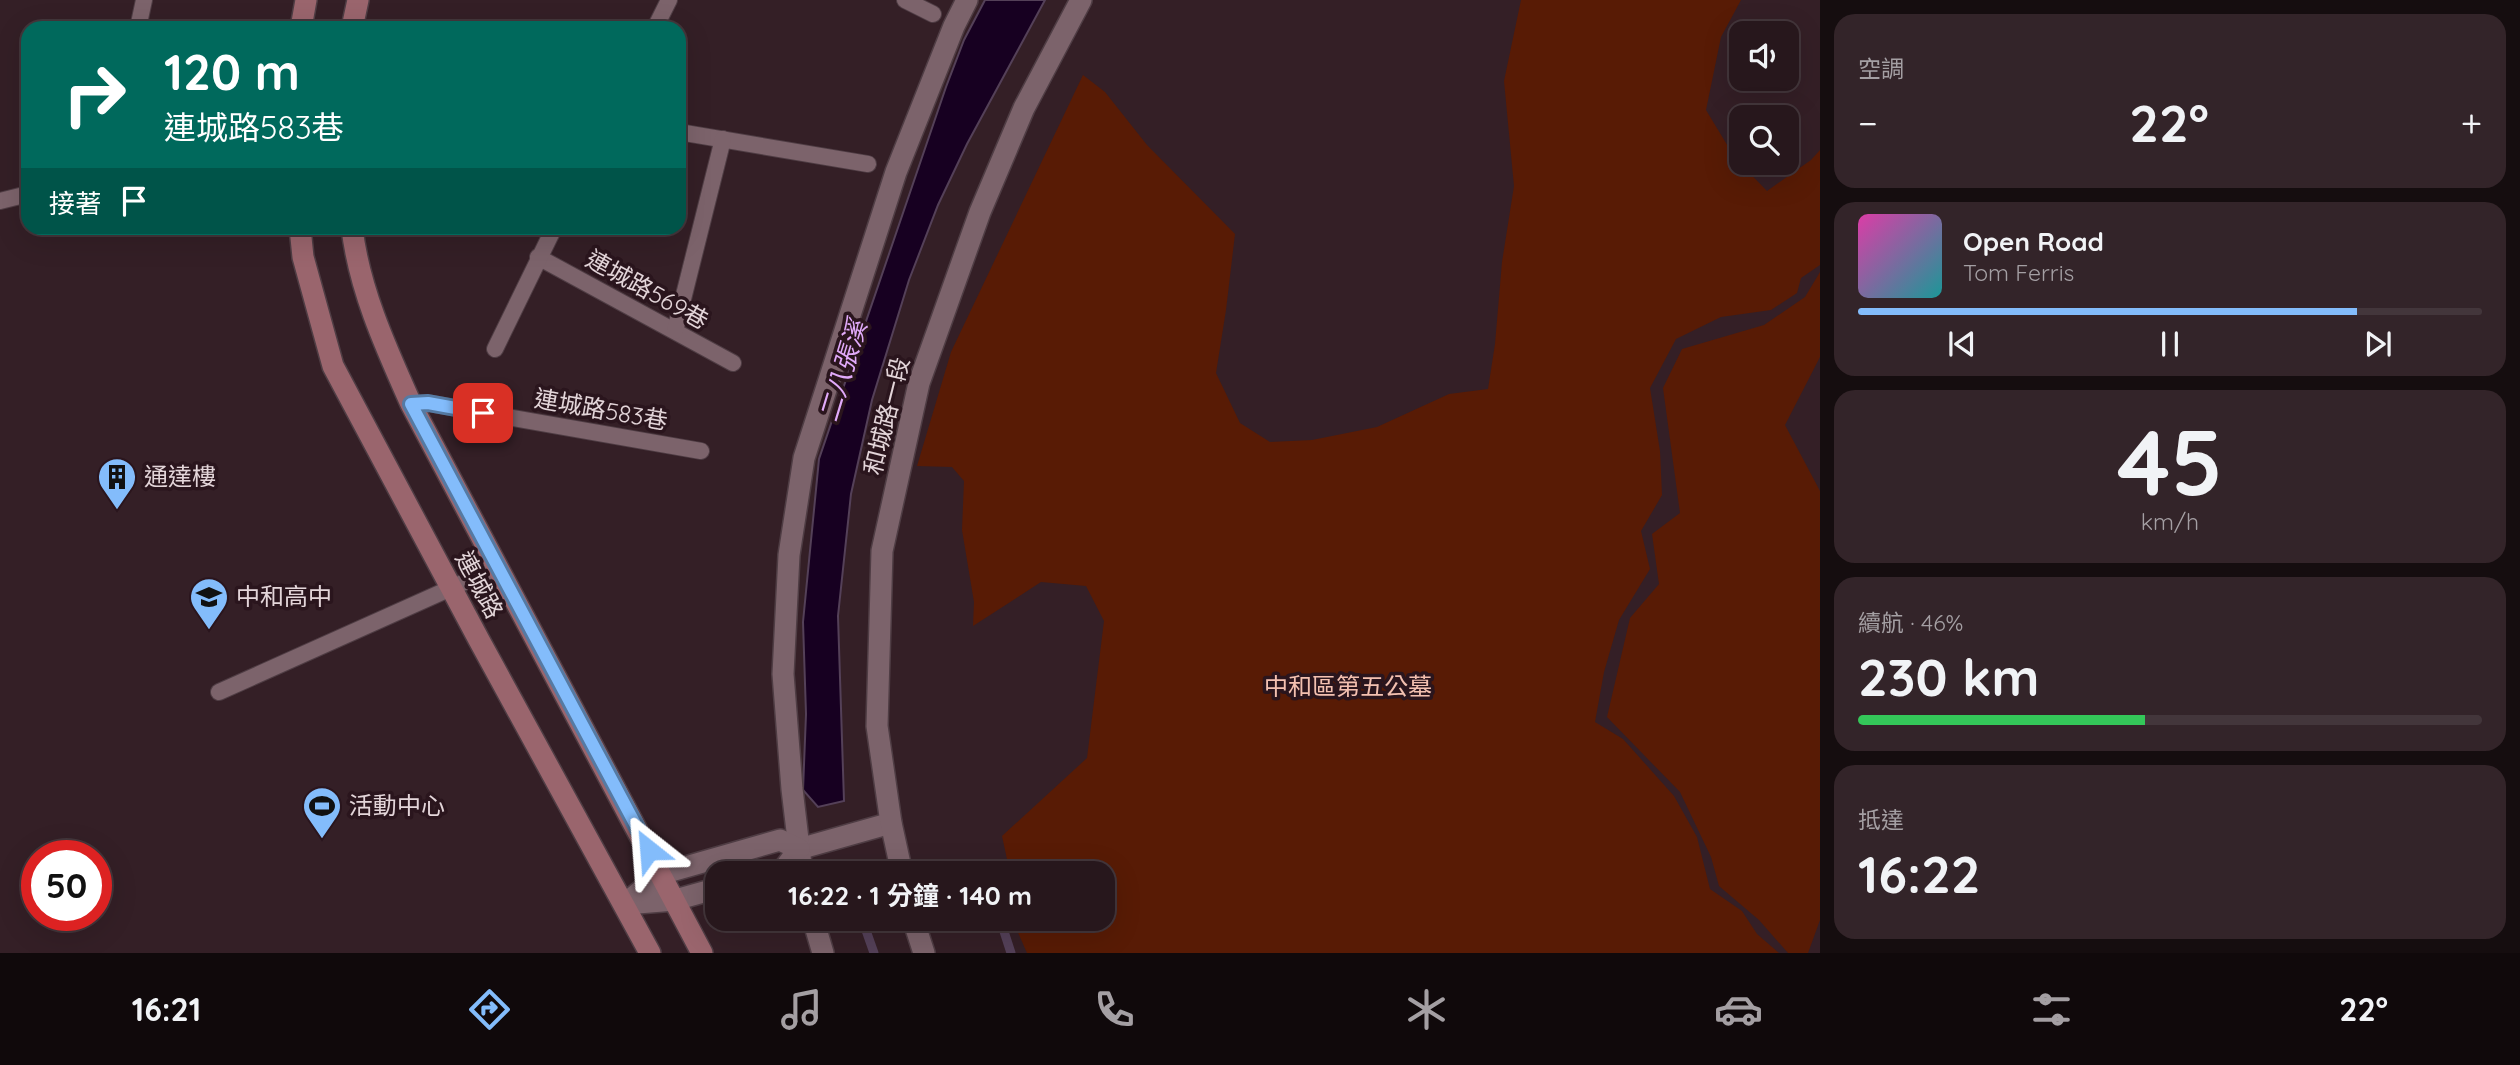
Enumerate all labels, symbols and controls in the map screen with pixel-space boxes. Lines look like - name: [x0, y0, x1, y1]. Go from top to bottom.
- map controls: [1729, 21, 1799, 175]
- button: sound: [1729, 21, 1799, 91]
- text: 120 m: [164, 41, 300, 102]
- icon: right: [49, 49, 140, 140]
- text: 空調: [1858, 54, 1904, 83]
- text: 22°: [2129, 90, 2209, 155]
- text: −: [1858, 99, 1878, 147]
- text: +: [2461, 99, 2482, 147]
- button: search: [1729, 105, 1799, 175]
- text: 連城路583巷: [164, 107, 344, 147]
- icon: arrive: [115, 182, 153, 220]
- text: 接著: [49, 187, 101, 220]
- text: Open Road: [1963, 225, 2104, 258]
- street label: 連城路569巷: [581, 243, 714, 335]
- text: Tom Ferris: [1963, 258, 2074, 287]
- water label: 二八張溪: [812, 312, 875, 425]
- icon: previous: [1943, 325, 1981, 363]
- icon: pause: [2151, 325, 2189, 363]
- icon: next: [2359, 325, 2397, 363]
- street label: 和城路一段: [857, 354, 915, 478]
- pin: [453, 383, 513, 443]
- street label: 連城路583巷: [532, 383, 670, 435]
- icon: arrive: [464, 394, 502, 432]
- text: 45: [2117, 404, 2223, 518]
- building icon: 通達樓: [96, 456, 138, 511]
- place label: 通達樓: [144, 461, 216, 491]
- text: km/h: [2141, 507, 2199, 536]
- street label: 連城路: [450, 546, 510, 623]
- school or university icon: 中和高中: [188, 576, 230, 631]
- place label: 中和高中: [236, 581, 332, 611]
- text: 續航 · 46%: [1858, 608, 1963, 637]
- text: 230 km: [1858, 644, 2040, 709]
- park label: 中和區第五公墓: [1264, 671, 1432, 701]
- sports icon: 活動中心: [301, 785, 343, 840]
- place label: 活動中心: [349, 790, 445, 820]
- text: 抵達: [1858, 805, 1904, 834]
- position arrow: [612, 813, 686, 887]
- speed limit sign: 50: [21, 840, 112, 931]
- text: 16:22: [1858, 841, 1980, 906]
- text: 16:22 · 1 分鐘 · 140 m: [788, 879, 1032, 912]
- icon: directions: [465, 985, 514, 1034]
- icon: music: [777, 985, 826, 1034]
- icon: phone: [1090, 985, 1139, 1034]
- icon: climate: [1402, 985, 1451, 1034]
- icon: car: [1714, 985, 1763, 1034]
- icon: filters: [2027, 985, 2076, 1034]
- text: 16:21: [132, 989, 201, 1029]
- text: 22°: [2339, 989, 2388, 1029]

